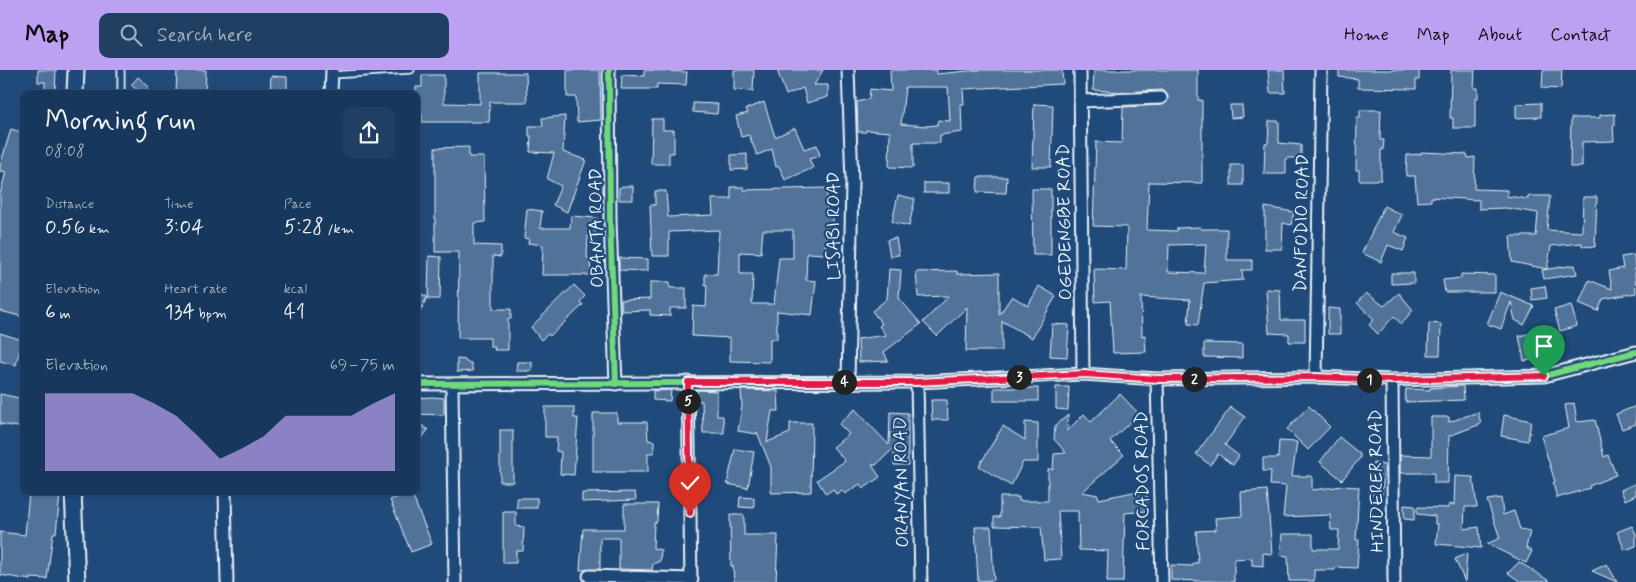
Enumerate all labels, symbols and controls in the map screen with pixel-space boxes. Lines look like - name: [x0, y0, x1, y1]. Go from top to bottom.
- search box: [99, 13, 449, 58]
- text: Map: [25, 20, 69, 51]
- icon: search: [117, 21, 145, 49]
- text: Search here: [157, 23, 253, 48]
- text: Home: [1344, 23, 1389, 47]
- text: Map: [1417, 23, 1450, 47]
- text: About: [1478, 23, 1522, 47]
- text: Contact: [1550, 23, 1611, 47]
- text: Morning run: [45, 103, 196, 140]
- button: share: [343, 107, 395, 159]
- text: 08:08: [45, 141, 85, 162]
- street label: OGEDENGBE ROAD: [1052, 143, 1078, 300]
- street label: DANFODIO ROAD: [1289, 154, 1315, 292]
- street label: OBANTA ROAD: [584, 168, 610, 288]
- street label: LISABI ROAD: [822, 171, 846, 281]
- text: Distance: [45, 195, 94, 213]
- text: Time: [164, 195, 194, 213]
- text: Pace: [284, 195, 312, 213]
- text: 0.56: [45, 213, 85, 241]
- text: 3:04: [164, 213, 204, 241]
- text: 5:28: [284, 213, 324, 241]
- text: km: [85, 220, 110, 238]
- text: /km: [324, 220, 354, 238]
- text: Elevation: [45, 280, 100, 298]
- text: Heart rate: [164, 280, 227, 298]
- text: kcal: [284, 280, 307, 298]
- text: 6: [45, 298, 56, 326]
- text: 134: [164, 298, 195, 326]
- text: 41: [284, 298, 305, 326]
- text: m: [56, 305, 71, 323]
- text: bpm: [195, 305, 227, 323]
- pin: [1523, 325, 1565, 376]
- icon: arrive: [1530, 332, 1558, 360]
- text: Elevation: [45, 355, 108, 376]
- text: 69–75 m: [330, 355, 395, 376]
- pin: 3: [1006, 364, 1032, 390]
- pin: 2: [1182, 366, 1206, 392]
- text: 3: [1016, 368, 1023, 386]
- pin: 1: [1356, 368, 1382, 392]
- pin: 4: [832, 370, 856, 394]
- text: 2: [1191, 370, 1198, 388]
- text: 1: [1366, 371, 1373, 389]
- text: 4: [840, 373, 849, 391]
- pin: 5: [676, 388, 700, 414]
- text: 5: [684, 392, 693, 410]
- street label: HINDERER ROAD: [1364, 409, 1390, 553]
- street label: FORCADOS ROAD: [1130, 411, 1156, 551]
- street label: ORANYAN ROAD: [889, 416, 915, 548]
- pin: [669, 462, 711, 513]
- icon: check: [676, 469, 704, 497]

